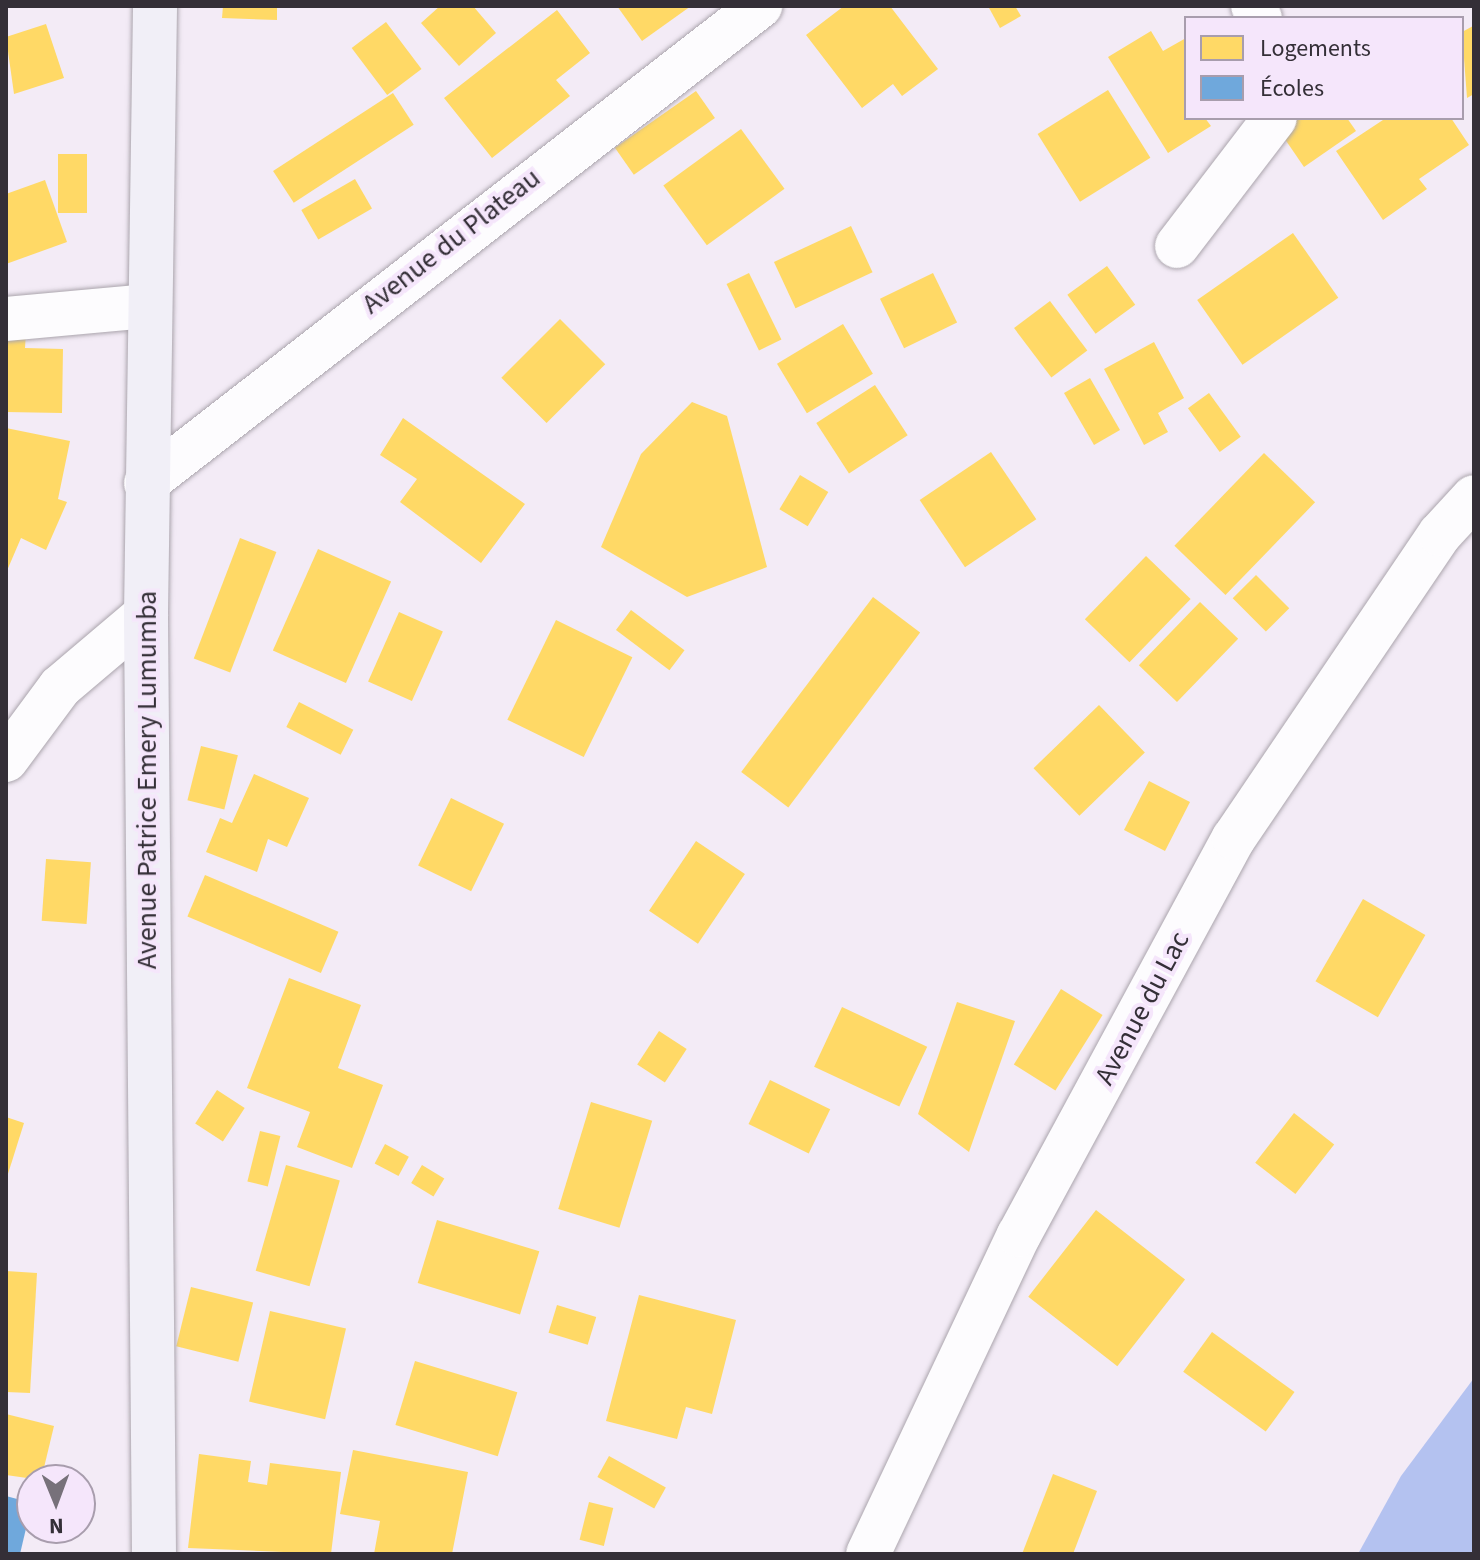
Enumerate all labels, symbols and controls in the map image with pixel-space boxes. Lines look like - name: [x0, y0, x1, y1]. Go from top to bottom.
- legend: [1184, 16, 1464, 120]
- text: Logements: [1260, 31, 1371, 66]
- text: Écoles: [1260, 71, 1324, 106]
- street label: Avenue du Plateau: [355, 161, 547, 321]
- street label: Avenue Patrice Emery Lumumba: [130, 591, 164, 969]
- street label: Avenue du Lac: [1088, 926, 1196, 1090]
- north arrow: [16, 1464, 96, 1544]
- text: N: [49, 1510, 64, 1542]

